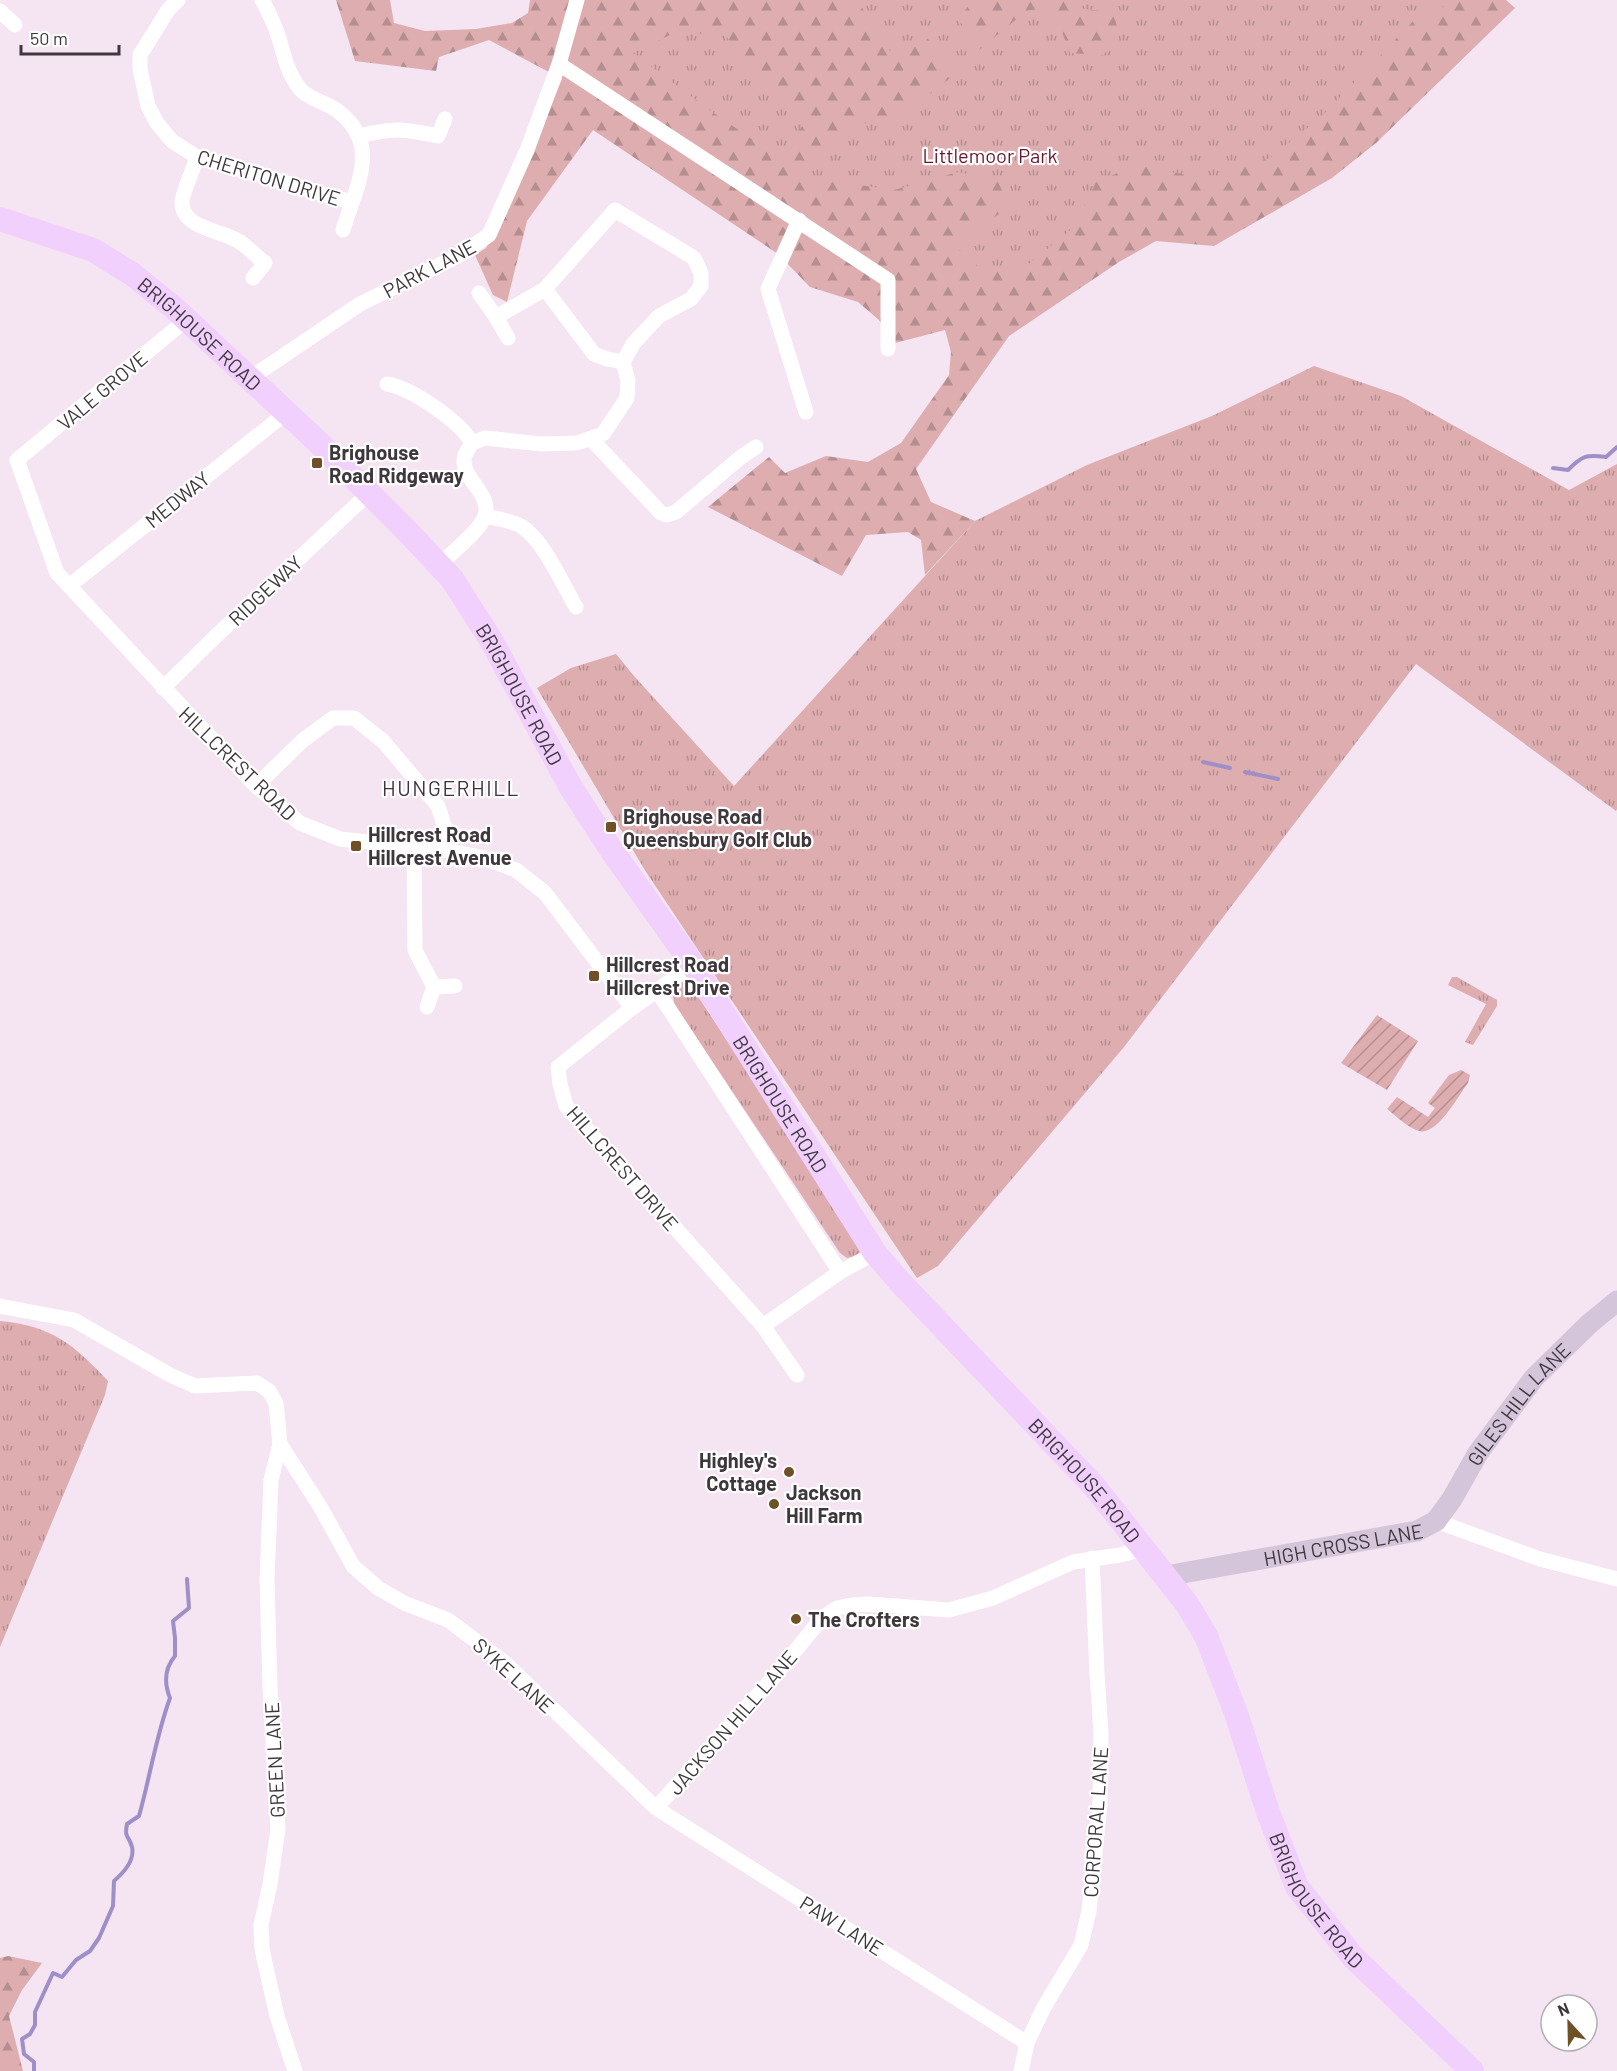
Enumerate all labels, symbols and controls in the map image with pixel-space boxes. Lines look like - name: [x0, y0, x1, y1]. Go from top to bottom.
- scale bar: [21, 18, 118, 56]
- text: 50 m: [30, 27, 68, 49]
- park label: Littlemoor Park: [922, 143, 1058, 167]
- street label: CHERITON DRIVE: [194, 144, 344, 210]
- street label: PARK LANE: [378, 234, 480, 302]
- street label: BRIGHOUSE ROAD: [133, 272, 266, 395]
- street label: VALE GROVE: [52, 345, 152, 435]
- place label: Brighouse Road Ridgeway: [329, 440, 464, 487]
- marker: Brighouse Road Ridgeway: [310, 456, 324, 470]
- street label: MEDWAY: [140, 466, 214, 532]
- street label: RIDGEWAY: [223, 550, 307, 630]
- street label: BRIGHOUSE ROAD: [471, 619, 568, 769]
- street label: HILLCREST ROAD: [175, 701, 301, 825]
- district label: HUNGERHILL: [382, 775, 520, 800]
- place label: Brighouse Road Queensbury Golf Club: [623, 804, 812, 851]
- marker: Brighouse Road Queensbury Golf Club: [604, 820, 618, 834]
- place label: Hillcrest Road Hillcrest Avenue: [368, 822, 512, 869]
- marker: Hillcrest Road Hillcrest Avenue: [349, 839, 363, 853]
- place label: Hillcrest Road Hillcrest Drive: [606, 952, 730, 999]
- marker: Hillcrest Road Hillcrest Drive: [587, 969, 601, 983]
- street label: BRIGHOUSE ROAD: [728, 1031, 833, 1177]
- street label: HILLCREST DRIVE: [562, 1101, 684, 1235]
- street label: GILES HILL LANE: [1462, 1338, 1575, 1470]
- street label: BRIGHOUSE ROAD: [1024, 1413, 1146, 1547]
- place label: Highley's Cottage: [699, 1448, 777, 1495]
- marker: Highley's Cottage: [782, 1465, 796, 1479]
- place label: Jackson Hill Farm: [786, 1480, 863, 1527]
- marker: Jackson Hill Farm: [767, 1497, 781, 1511]
- street label: HIGH CROSS LANE: [1262, 1518, 1425, 1570]
- place label: The Crofters: [808, 1607, 920, 1631]
- marker: The Crofters: [789, 1612, 803, 1626]
- street label: SYKE LANE: [469, 1632, 559, 1718]
- street label: JACKSON HILL LANE: [663, 1645, 801, 1799]
- street label: GREEN LANE: [259, 1701, 289, 1819]
- street label: CORPORAL LANE: [1078, 1746, 1112, 1898]
- street label: BRIGHOUSE ROAD: [1265, 1829, 1369, 1973]
- street label: PAW LANE: [796, 1890, 888, 1960]
- north arrow: [1539, 1993, 1599, 2053]
- text: N: [1555, 1998, 1572, 2019]

